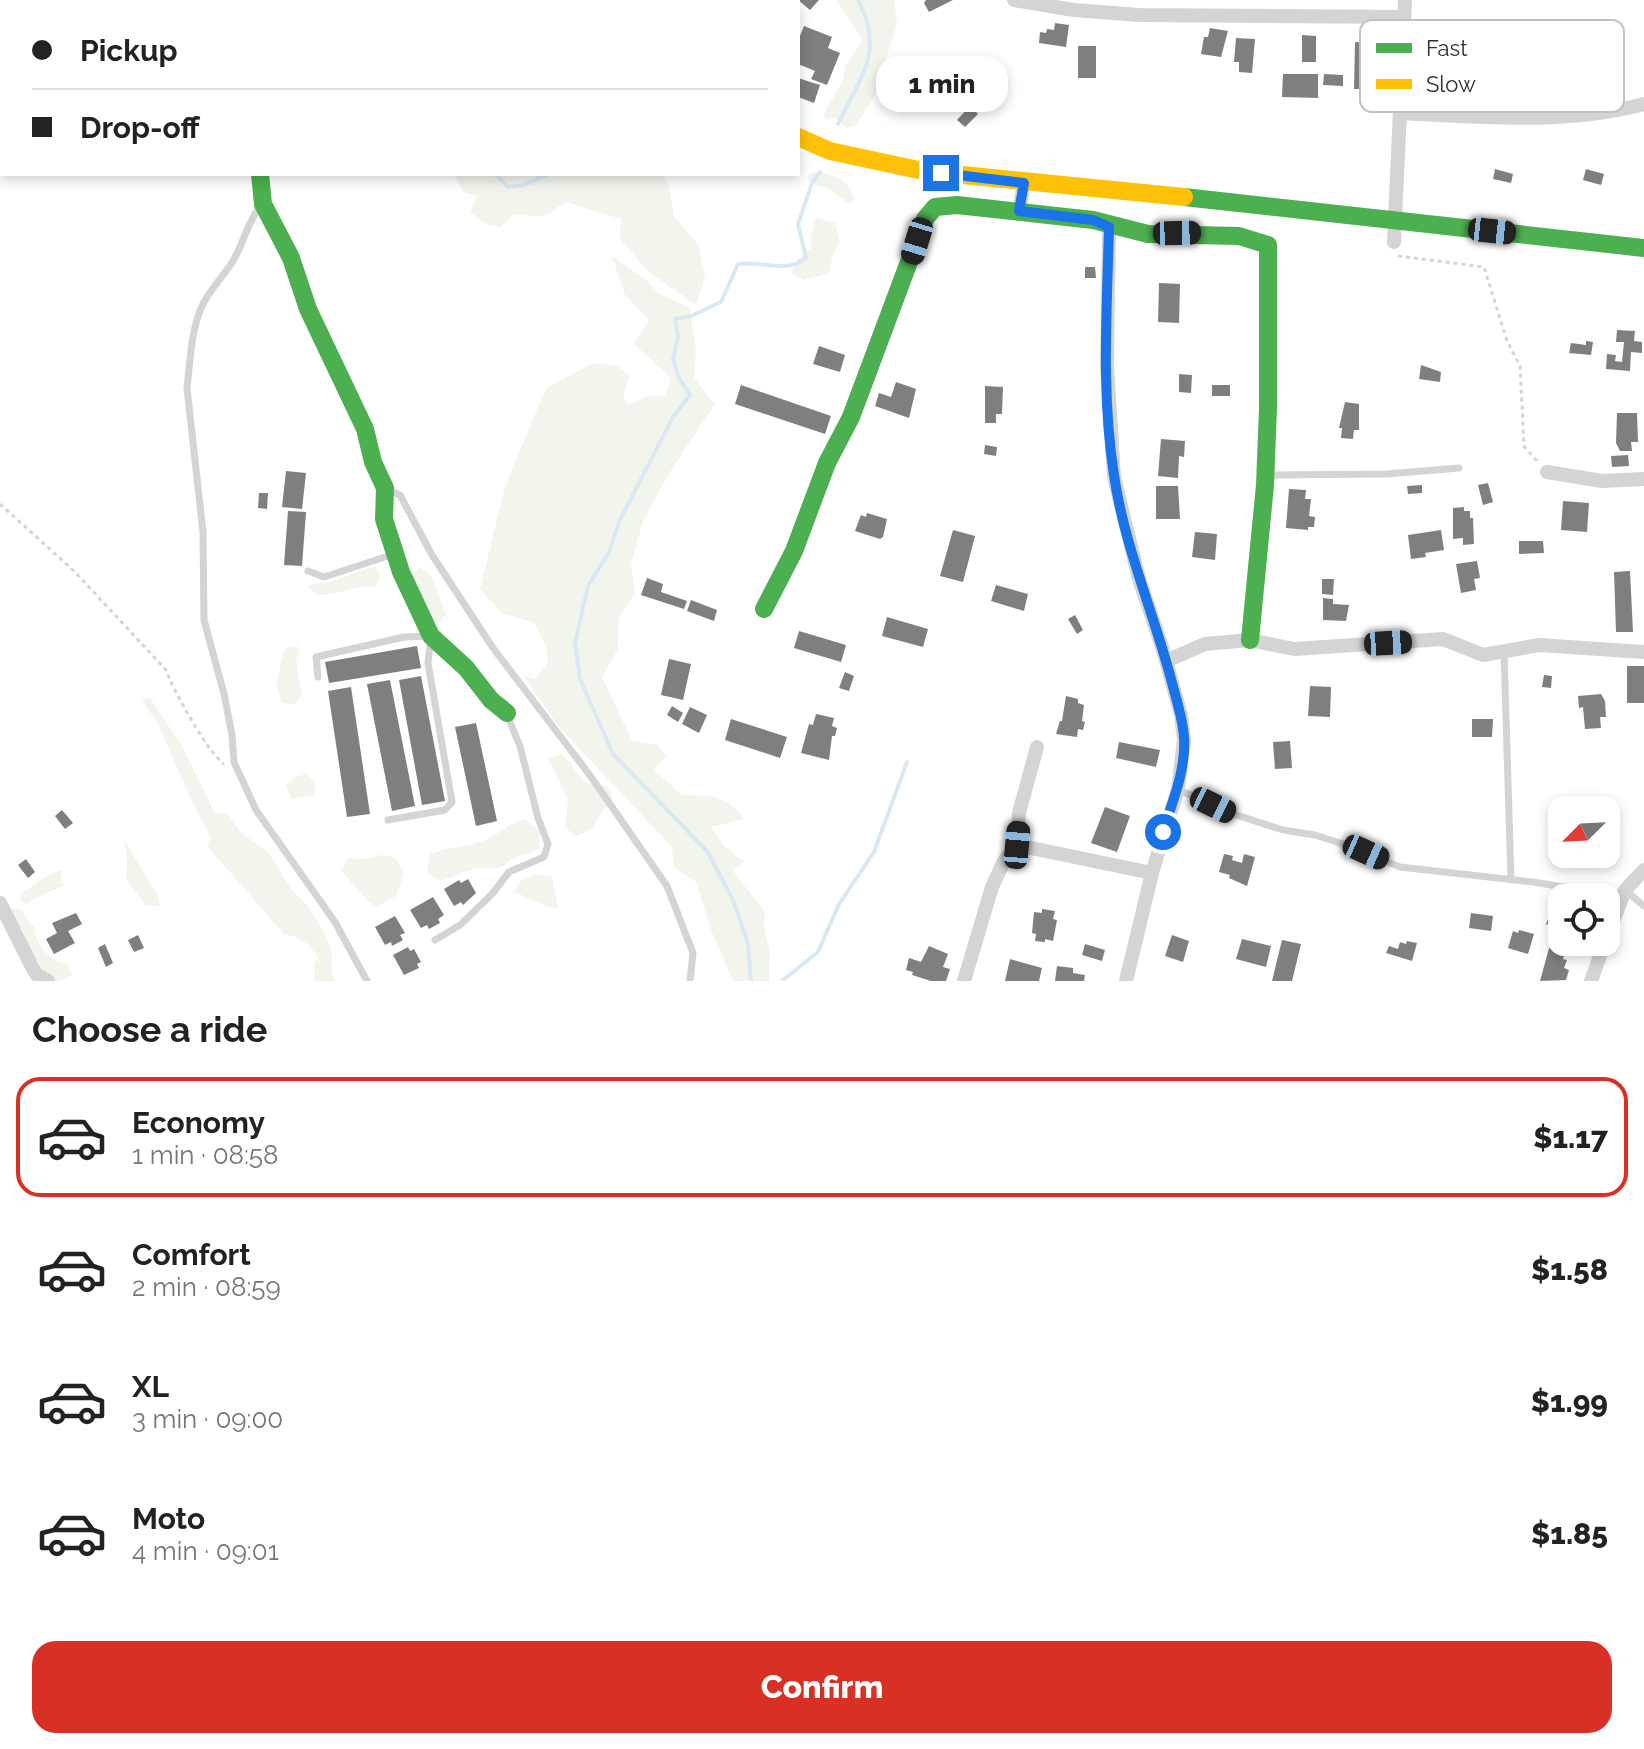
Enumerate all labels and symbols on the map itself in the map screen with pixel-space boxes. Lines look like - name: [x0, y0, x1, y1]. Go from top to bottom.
- legend: [1360, 20, 1624, 112]
- text: Fast: [1426, 35, 1468, 61]
- callout: 1 min: [875, 57, 1007, 113]
- text: Slow: [1426, 71, 1476, 97]
- route end: [923, 155, 959, 191]
- car: [899, 215, 935, 267]
- car: [1467, 217, 1517, 245]
- car: [1153, 221, 1201, 245]
- car: [1363, 630, 1413, 656]
- car: [1186, 784, 1240, 826]
- north arrow: [1548, 796, 1620, 868]
- route start: [1145, 814, 1181, 850]
- car: [1003, 820, 1031, 870]
- car: [1339, 831, 1393, 873]

